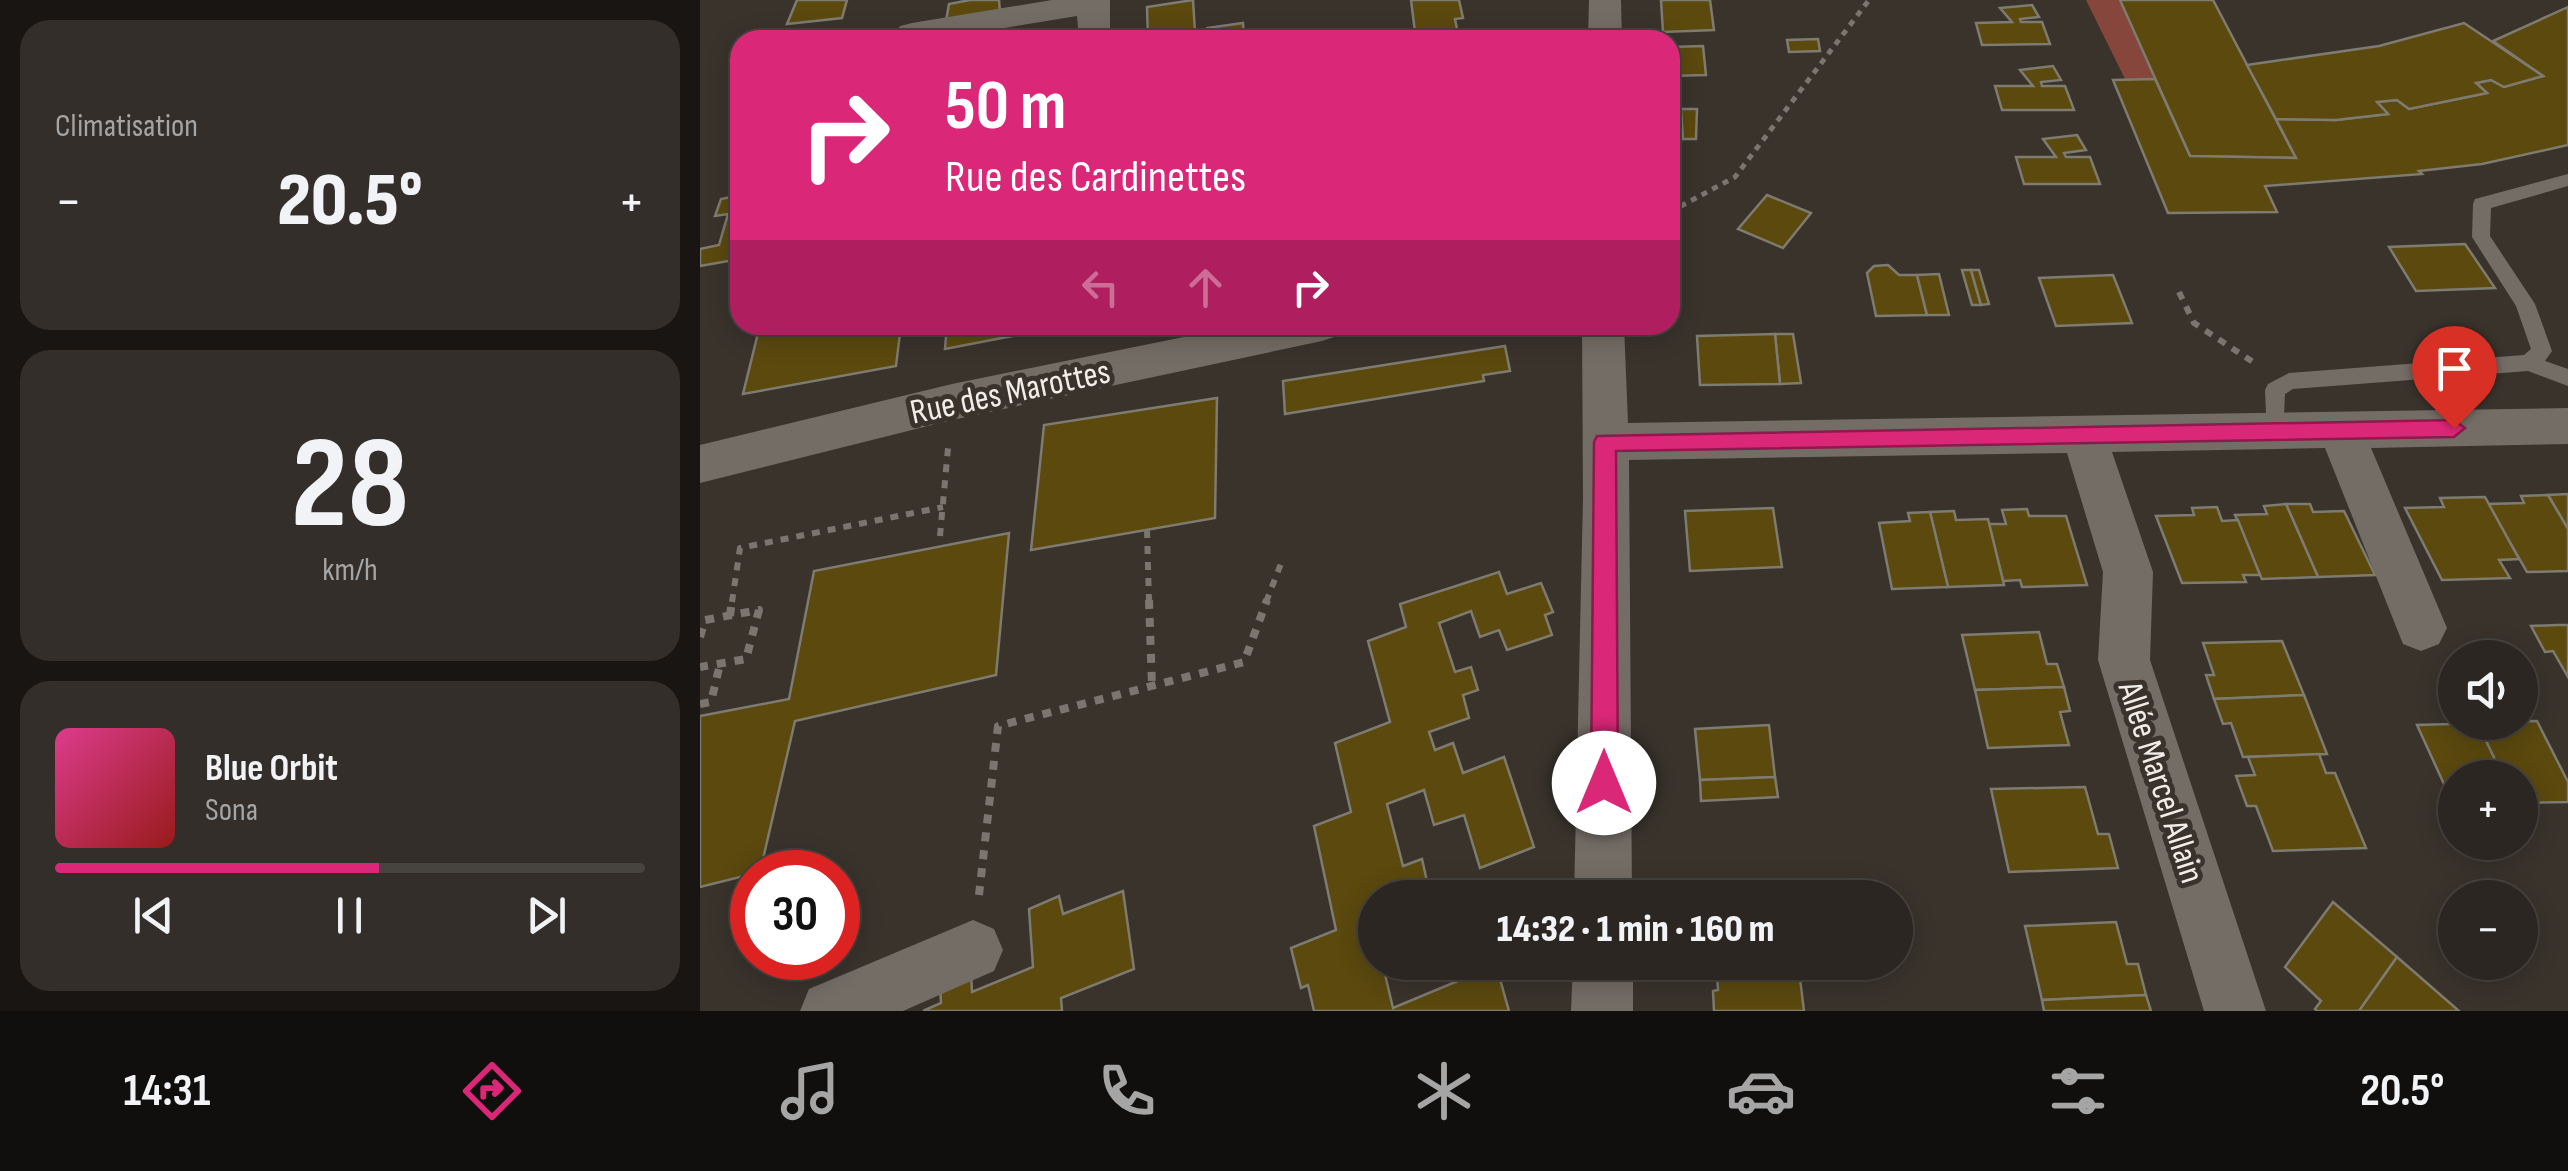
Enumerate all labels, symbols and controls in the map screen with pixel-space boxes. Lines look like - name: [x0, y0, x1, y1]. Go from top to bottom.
- text: 50 m: [945, 65, 1066, 149]
- icon: right: [780, 70, 910, 200]
- text: Climatisation: [55, 107, 198, 146]
- text: Rue des Cardinettes: [945, 150, 1246, 205]
- text: 20.5°: [277, 156, 423, 247]
- text: −: [55, 169, 82, 236]
- text: +: [618, 169, 645, 236]
- icon: left: [1073, 260, 1128, 315]
- icon: ahead: [1178, 260, 1233, 315]
- icon: right: [1283, 260, 1338, 315]
- pin: [2412, 326, 2497, 429]
- icon: arrive: [2427, 341, 2482, 396]
- street label: Rue des Marottes: [906, 350, 1114, 435]
- text: 28: [291, 408, 409, 564]
- text: km/h: [322, 551, 378, 590]
- map controls: [2438, 640, 2538, 980]
- button: sound: [2438, 640, 2538, 740]
- street label: Allée Marcel Allain: [2107, 675, 2213, 889]
- position arrow: [1552, 731, 1656, 835]
- text: Blue Orbit: [205, 746, 338, 791]
- button: +: [2438, 760, 2538, 860]
- text: Sona: [205, 791, 258, 830]
- speed limit sign: 30: [730, 850, 860, 980]
- button: −: [2438, 880, 2538, 980]
- icon: previous: [126, 888, 181, 943]
- icon: pause: [322, 888, 377, 943]
- icon: next: [519, 888, 574, 943]
- text: 14:32 · 1 min · 160 m: [1497, 907, 1774, 952]
- icon: directions: [457, 1056, 527, 1126]
- icon: music: [775, 1056, 845, 1126]
- icon: phone: [1092, 1056, 1162, 1126]
- icon: climate: [1409, 1056, 1479, 1126]
- icon: car: [1726, 1056, 1796, 1126]
- icon: filters: [2043, 1056, 2113, 1126]
- text: 14:31: [124, 1064, 210, 1119]
- text: 20.5°: [2360, 1064, 2444, 1119]

